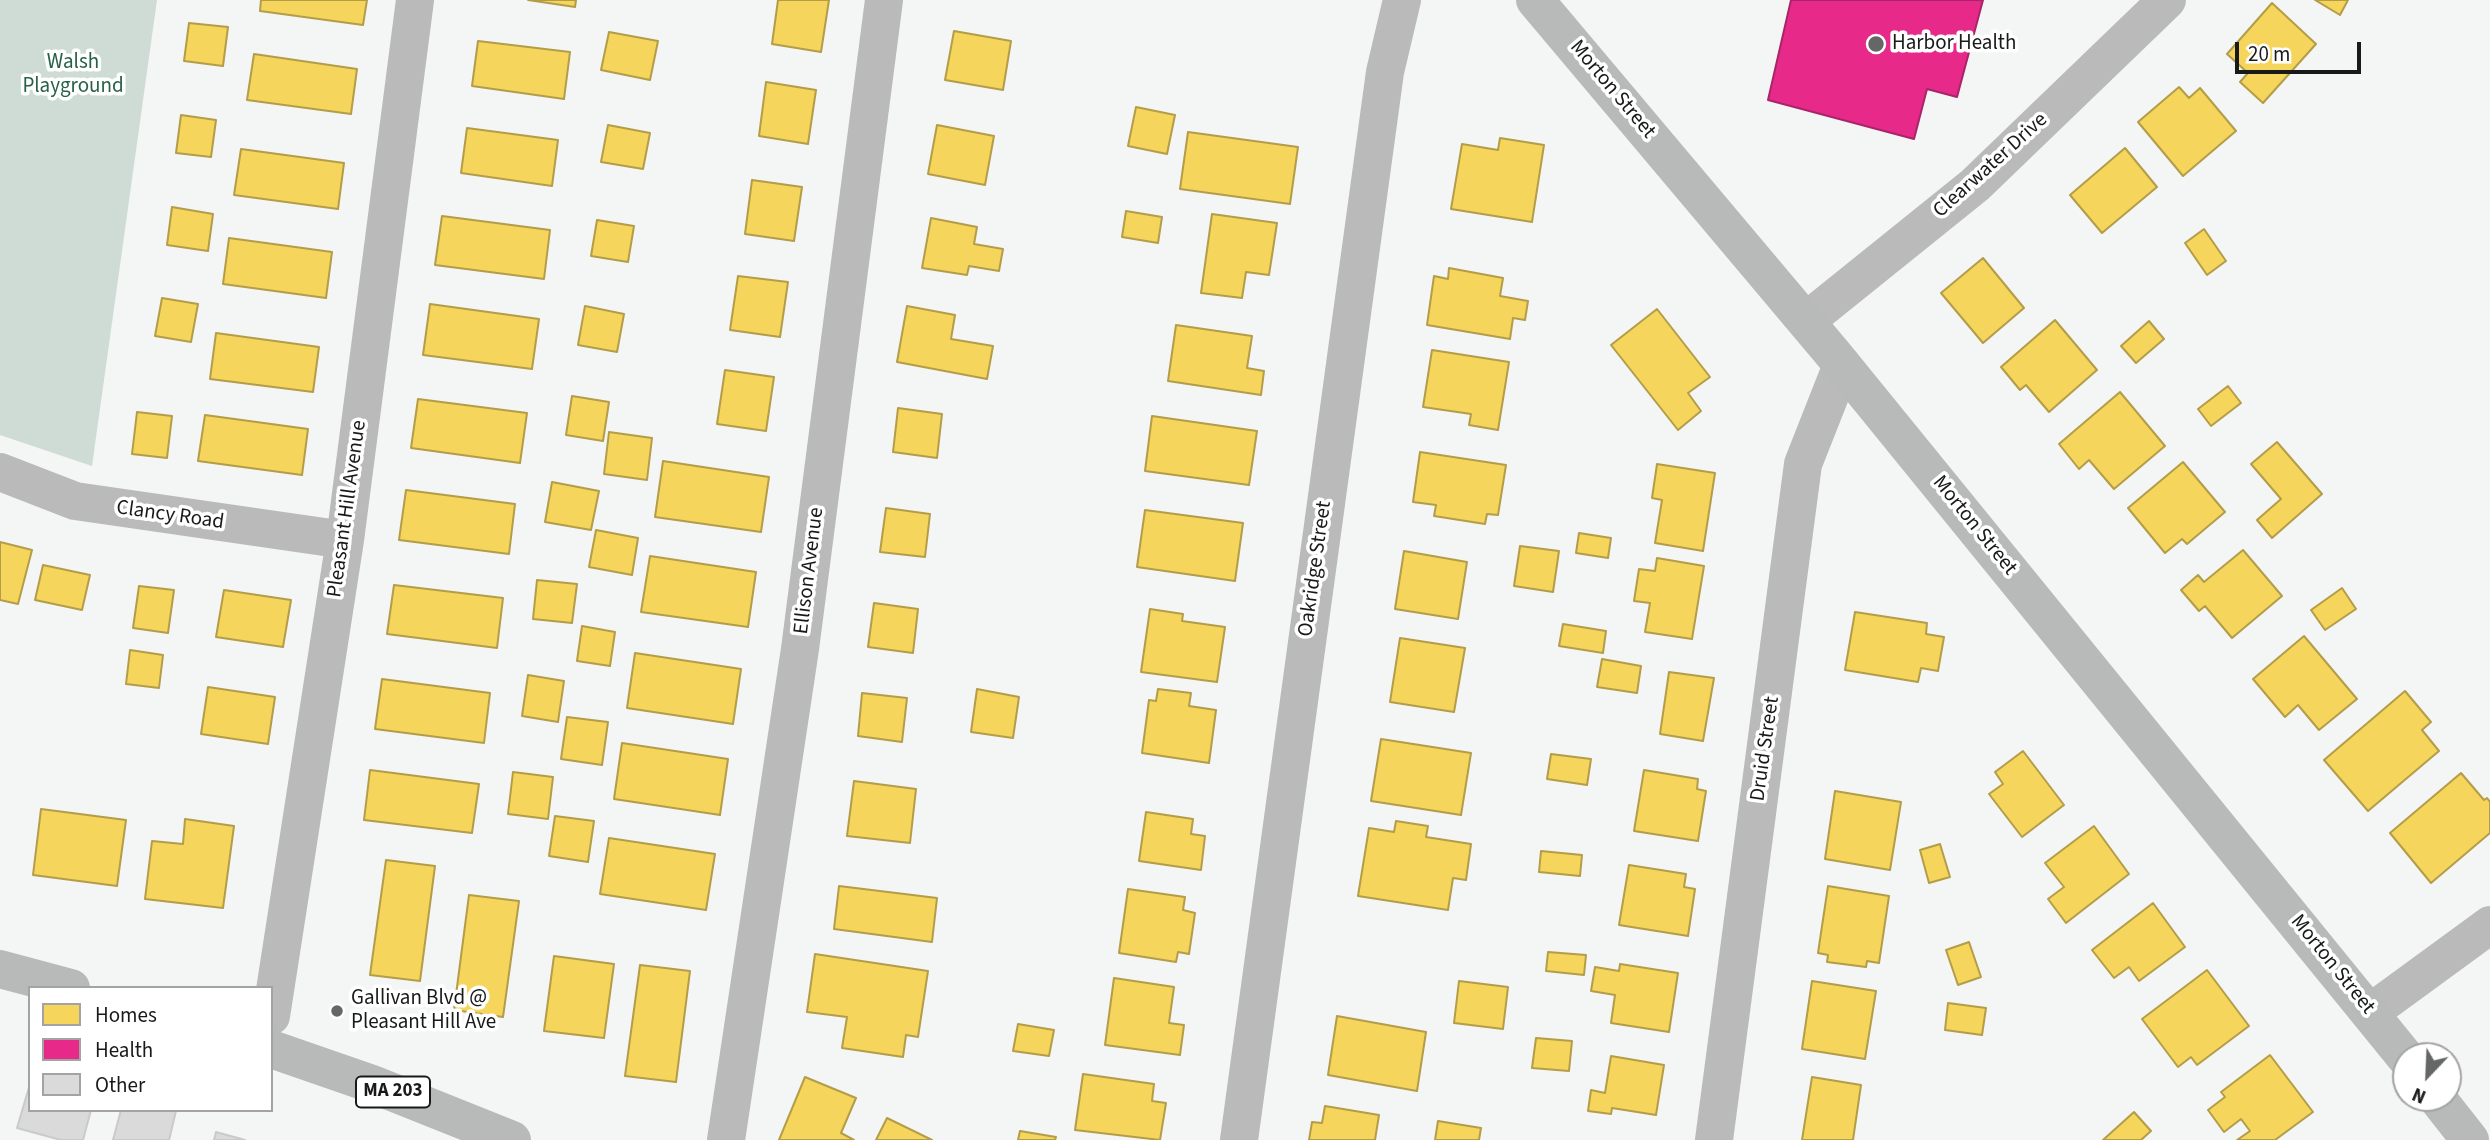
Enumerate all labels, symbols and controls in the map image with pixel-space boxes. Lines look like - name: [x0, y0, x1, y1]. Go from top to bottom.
- scale bar: [2238, 28, 2364, 72]
- place label: Harbor Health: [1892, 31, 2016, 57]
- marker: Harbor Health: [1866, 34, 1886, 54]
- street label: Morton Street: [1564, 36, 1660, 144]
- text: 20 m: [2248, 39, 2290, 69]
- park label: Walsh Playground: [22, 50, 124, 100]
- street label: Clearwater Drive: [1929, 108, 2053, 224]
- street label: Pleasant Hill Avenue: [323, 419, 373, 599]
- street label: Morton Street: [1926, 471, 2022, 581]
- street label: Clancy Road: [115, 496, 225, 536]
- street label: Oakridge Street: [1294, 500, 1338, 638]
- street label: Ellison Avenue: [790, 506, 830, 636]
- street label: Druid Street: [1746, 695, 1786, 803]
- street label: Morton Street: [2284, 910, 2380, 1020]
- legend: [28, 986, 273, 1112]
- place label: Gallivan Blvd @ Pleasant Hill Ave: [351, 986, 496, 1036]
- text: Homes: [95, 1000, 157, 1030]
- marker: Gallivan Blvd @ Pleasant Hill Ave: [329, 1003, 345, 1019]
- text: Health: [95, 1035, 153, 1065]
- north arrow: [2392, 1042, 2462, 1112]
- text: Other: [95, 1070, 145, 1100]
- road number: MA 203: [356, 1076, 430, 1108]
- text: N: [2408, 1080, 2430, 1110]

